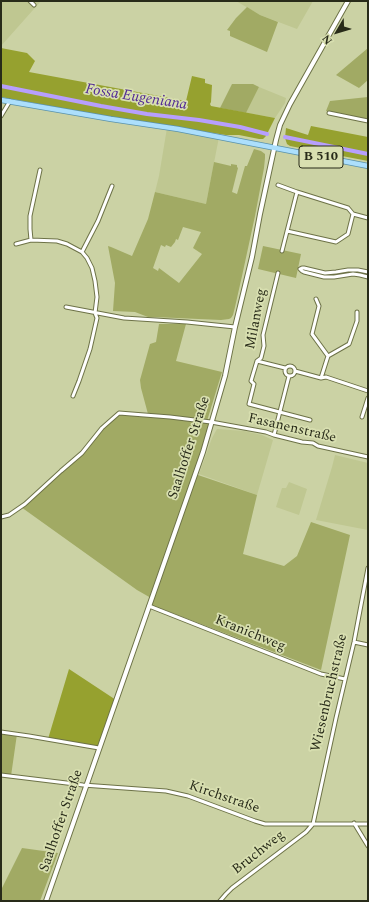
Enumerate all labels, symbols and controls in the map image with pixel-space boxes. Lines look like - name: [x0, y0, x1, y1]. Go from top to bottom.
- north arrow: [317, 12, 357, 52]
- text: N: [318, 31, 337, 48]
- water label: Fossa Eugeniana: [84, 81, 188, 115]
- road number: B 510: [299, 146, 343, 168]
- street label: Milanweg: [243, 287, 271, 351]
- street label: Saalhoffer Straße: [165, 395, 215, 501]
- street label: Fasanenstraße: [246, 411, 338, 447]
- street label: Kranichweg: [212, 612, 288, 656]
- street label: Wiesenbruchstraße: [308, 632, 352, 754]
- street label: Saalhoffer Straße: [37, 768, 87, 874]
- street label: Kirchstraße: [187, 778, 261, 818]
- street label: Bruchweg: [229, 827, 289, 879]

